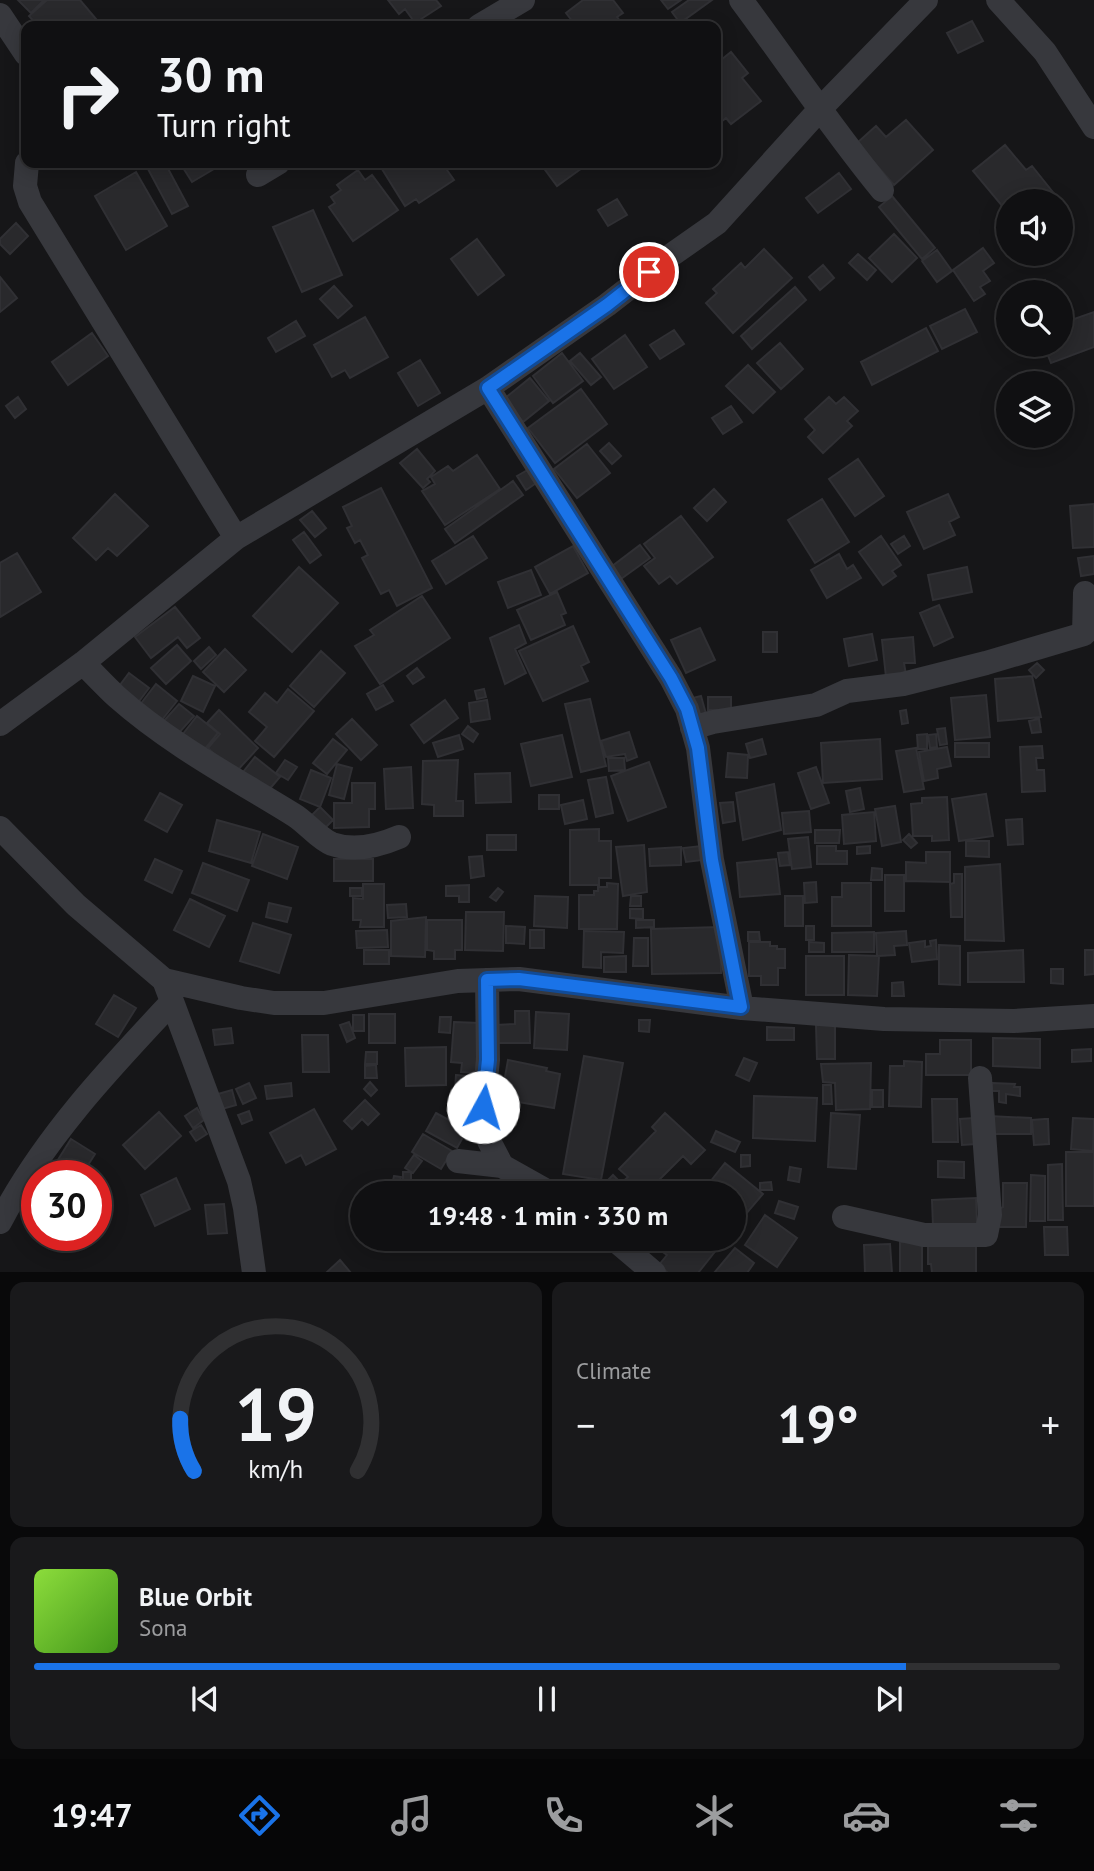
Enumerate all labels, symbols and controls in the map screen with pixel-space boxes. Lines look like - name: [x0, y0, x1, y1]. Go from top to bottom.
- text: 30 m: [157, 42, 264, 106]
- icon: right: [42, 49, 133, 140]
- text: Turn right: [157, 104, 291, 146]
- map controls: [996, 189, 1073, 448]
- button: sound: [996, 189, 1073, 266]
- pin: [619, 242, 679, 302]
- icon: arrive: [630, 253, 668, 291]
- button: search: [996, 280, 1073, 357]
- button: layers: [996, 371, 1073, 448]
- position arrow: [446, 1070, 520, 1144]
- speed limit sign: 30: [21, 1160, 112, 1251]
- text: 19:48 · 1 min · 330 m: [428, 1199, 668, 1232]
- text: Climate: [576, 1356, 651, 1385]
- text: 19: [235, 1367, 317, 1461]
- text: 19°: [777, 1390, 859, 1457]
- text: −: [576, 1400, 595, 1449]
- text: +: [1041, 1400, 1060, 1449]
- text: km/h: [249, 1452, 303, 1484]
- text: Blue Orbit: [139, 1580, 252, 1613]
- text: Sona: [139, 1613, 188, 1642]
- icon: previous: [186, 1680, 224, 1718]
- icon: pause: [528, 1680, 566, 1718]
- icon: next: [870, 1680, 908, 1718]
- icon: directions: [235, 1791, 284, 1840]
- icon: music: [387, 1791, 436, 1840]
- icon: phone: [539, 1791, 588, 1840]
- icon: climate: [690, 1791, 739, 1840]
- icon: car: [842, 1791, 891, 1840]
- icon: filters: [994, 1791, 1043, 1840]
- text: 19:47: [51, 1794, 133, 1836]

